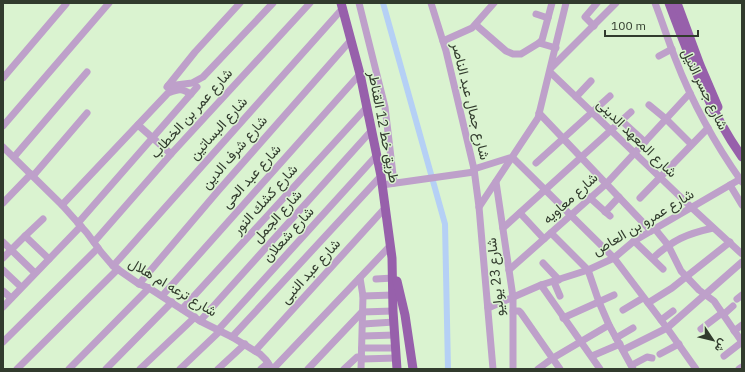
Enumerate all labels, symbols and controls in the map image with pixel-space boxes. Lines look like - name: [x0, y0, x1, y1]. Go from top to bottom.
- scale bar: [605, 12, 698, 38]
- text: 100 m: [611, 18, 646, 33]
- street label: شارع جمال عبد الناصر: [446, 39, 494, 162]
- street label: شارع جسر النيل: [676, 45, 732, 134]
- street label: شارع عمر بن الخطاب: [146, 64, 238, 163]
- street label: طريق خط 12 القناطر: [364, 69, 404, 185]
- street label: شارع البساتين: [185, 93, 253, 165]
- street label: شارع المعهد الدينى: [591, 95, 681, 183]
- street label: شارع شرف الدين: [197, 111, 273, 194]
- street label: شارع عبد الحى: [217, 140, 286, 213]
- street label: شارع كشك النور: [228, 160, 303, 240]
- street label: شارع معاويه: [539, 168, 603, 229]
- street label: شارع عمرو بن العاص: [589, 185, 698, 261]
- street label: شارع الجمل: [248, 186, 307, 248]
- street label: شارع شعلان: [258, 203, 319, 267]
- street label: شارع عبد النبى: [276, 235, 345, 309]
- street label: شارع 23 يوليو: [482, 237, 510, 317]
- street label: شارع ترعه ام هلال: [125, 254, 220, 322]
- north arrow: [693, 320, 733, 360]
- text: ش: [712, 336, 731, 355]

